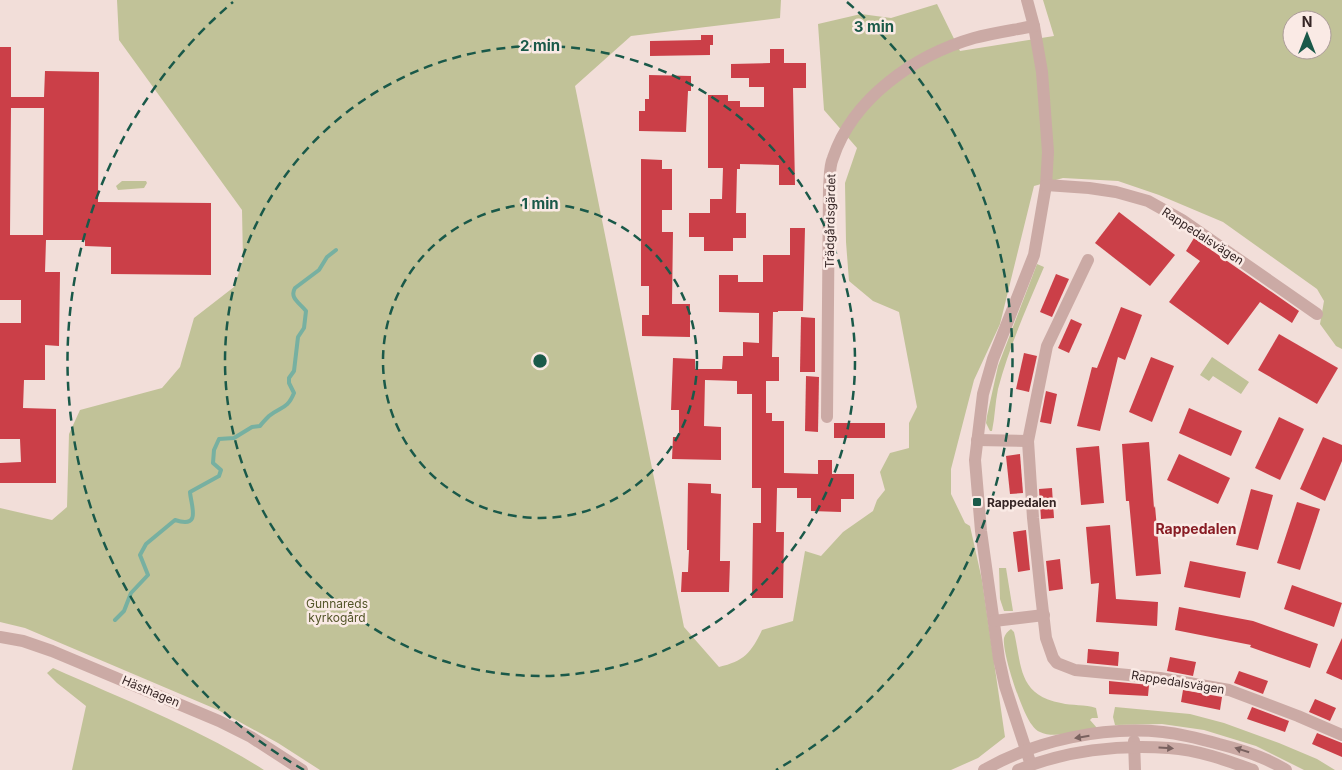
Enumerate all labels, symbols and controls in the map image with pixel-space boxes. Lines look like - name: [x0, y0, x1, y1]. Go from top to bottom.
- north arrow: [1282, 10, 1332, 60]
- text: N: [1302, 13, 1312, 30]
- text: 3 min: [854, 17, 894, 36]
- text: 2 min: [520, 36, 560, 55]
- street label: Trädgårdsgärdet: [822, 174, 838, 268]
- text: 1 min: [521, 194, 559, 213]
- street label: Rappedalsvägen: [1159, 204, 1247, 268]
- centre of rings: [531, 352, 549, 370]
- place label: Rappedalen: [987, 495, 1056, 510]
- marker: Rappedalen: [971, 496, 983, 508]
- district label: Rappedalen: [1155, 520, 1237, 537]
- park label: Gunnareds kyrkogård: [306, 596, 368, 625]
- street label: Rappedalsvägen: [1130, 667, 1226, 697]
- street label: Hästhagen: [120, 672, 182, 710]
- one-way arrow: [1074, 733, 1090, 741]
- one-way arrow: [1158, 745, 1174, 753]
- one-way arrow: [1234, 746, 1249, 754]

